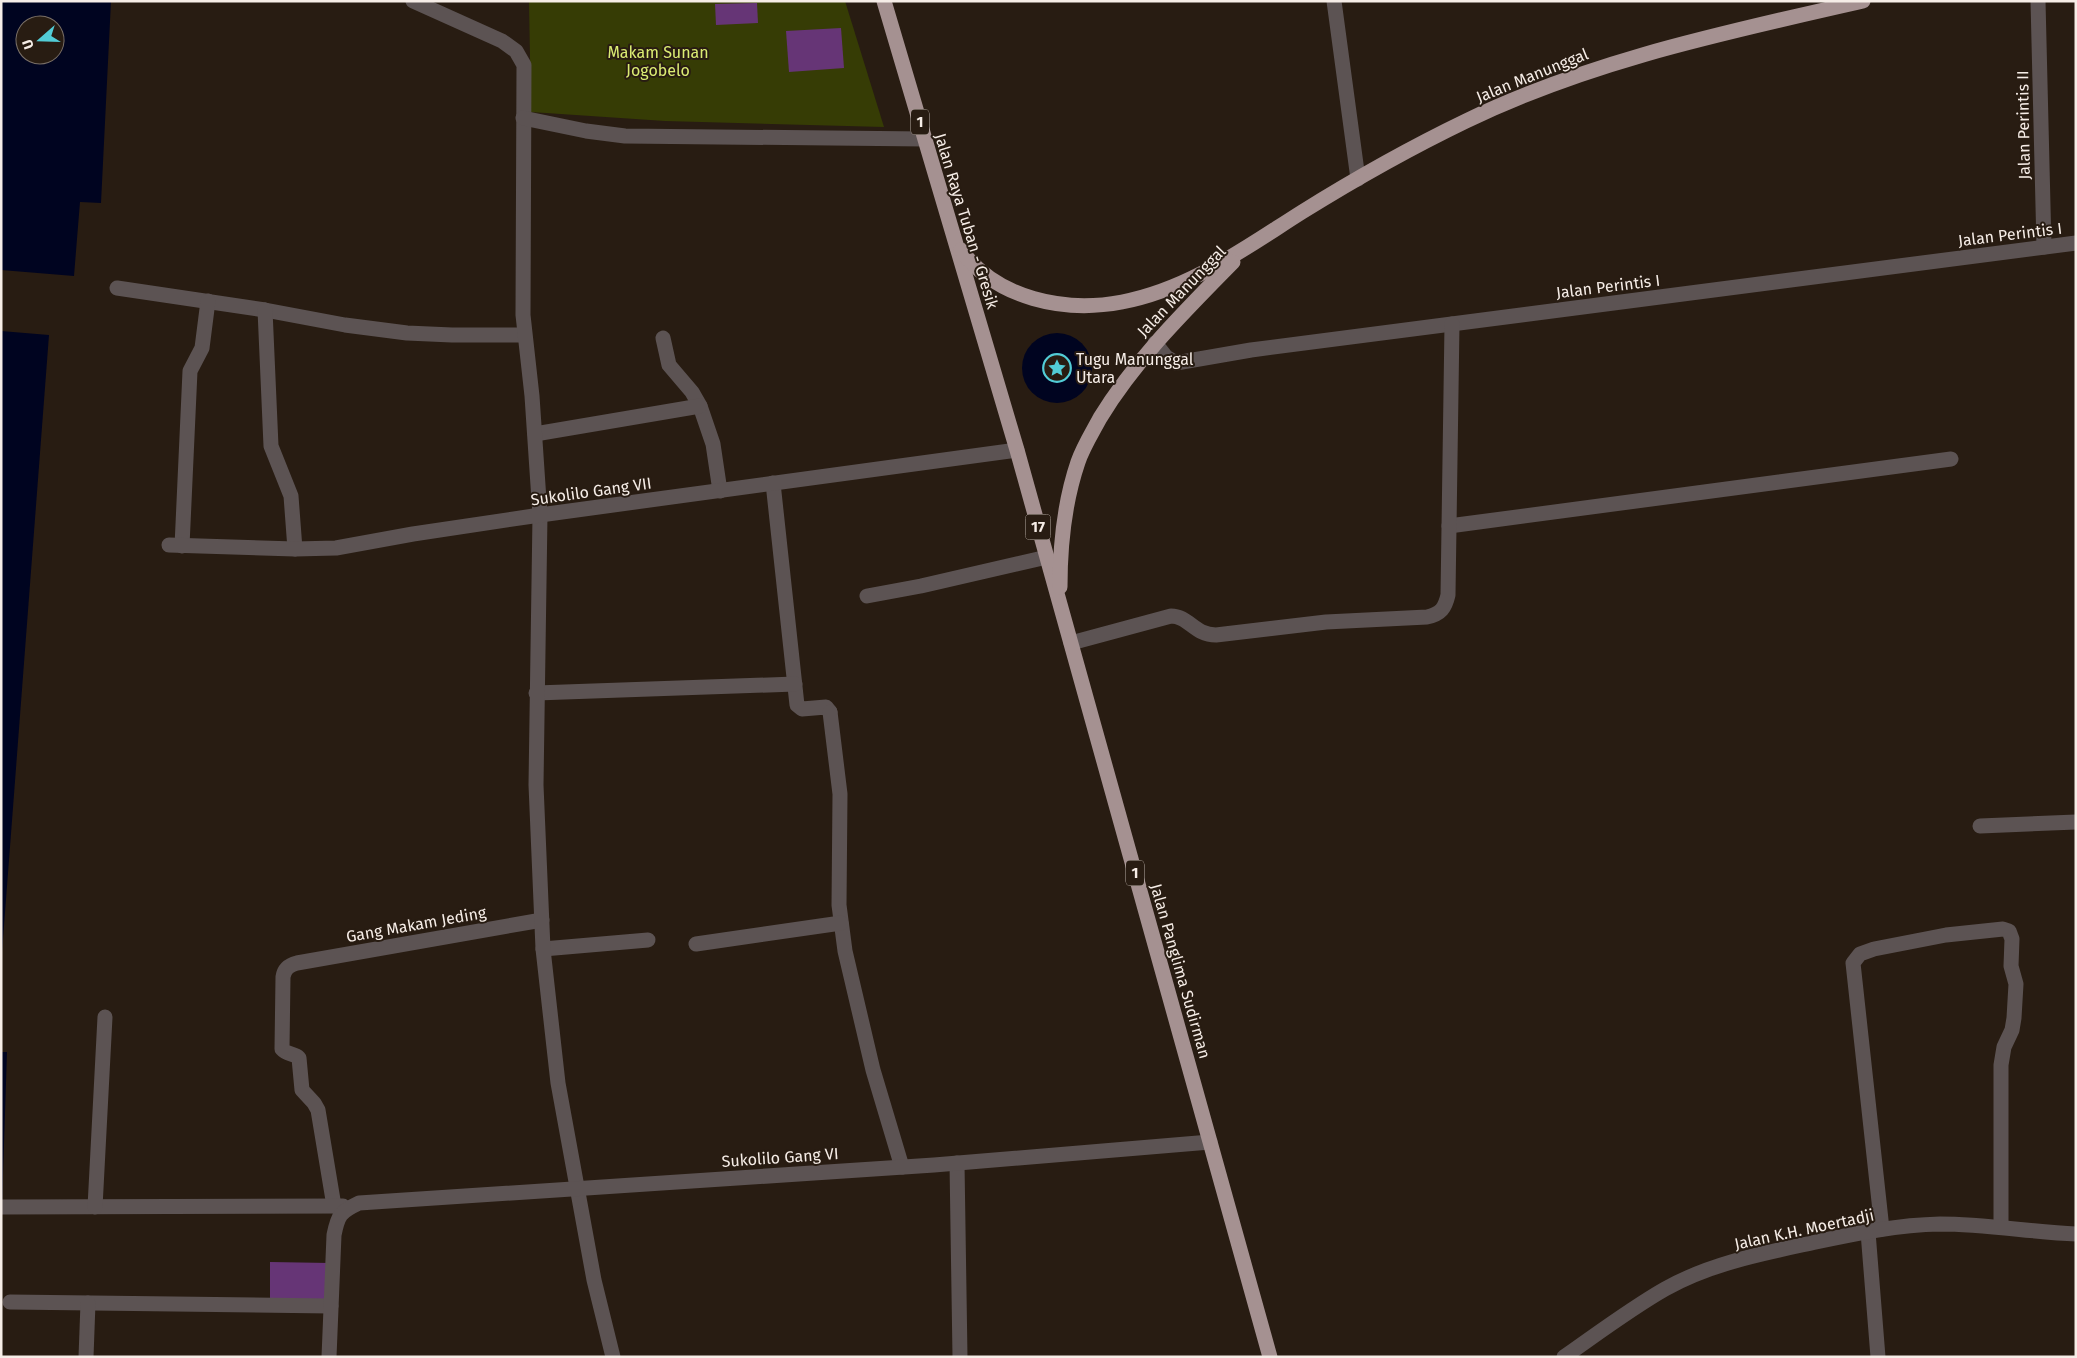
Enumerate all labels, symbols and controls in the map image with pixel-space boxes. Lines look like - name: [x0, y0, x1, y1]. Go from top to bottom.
- north arrow: [15, 15, 65, 65]
- text: U: [19, 37, 38, 51]
- park label: Makam Sunan Jogobelo: [607, 43, 709, 80]
- street label: Jalan Manunggal: [1473, 44, 1591, 107]
- street label: Jalan Perintis II: [2013, 70, 2034, 180]
- road number: 1: [911, 110, 929, 134]
- street label: Jalan Raya Tuban - Gresik: [931, 131, 1003, 312]
- street label: Jalan Perintis I: [1957, 219, 2063, 250]
- street label: Jalan Manunggal: [1133, 242, 1230, 341]
- street label: Jalan Perintis I: [1555, 271, 1661, 302]
- place label: Tugu Manunggal Utara: [1076, 350, 1194, 387]
- place icon: Tugu Manunggal Utara: [1042, 353, 1072, 383]
- street label: Sukolilo Gang VII: [529, 474, 653, 509]
- road number: 17: [1026, 514, 1050, 540]
- road number: 1: [1126, 860, 1144, 886]
- street label: Jalan Panglima Sudirman: [1146, 881, 1215, 1061]
- street label: Gang Makam Jeding: [345, 903, 488, 946]
- street label: Sukolilo Gang VI: [721, 1144, 839, 1171]
- street label: Jalan K.H. Moertadji: [1733, 1205, 1876, 1254]

